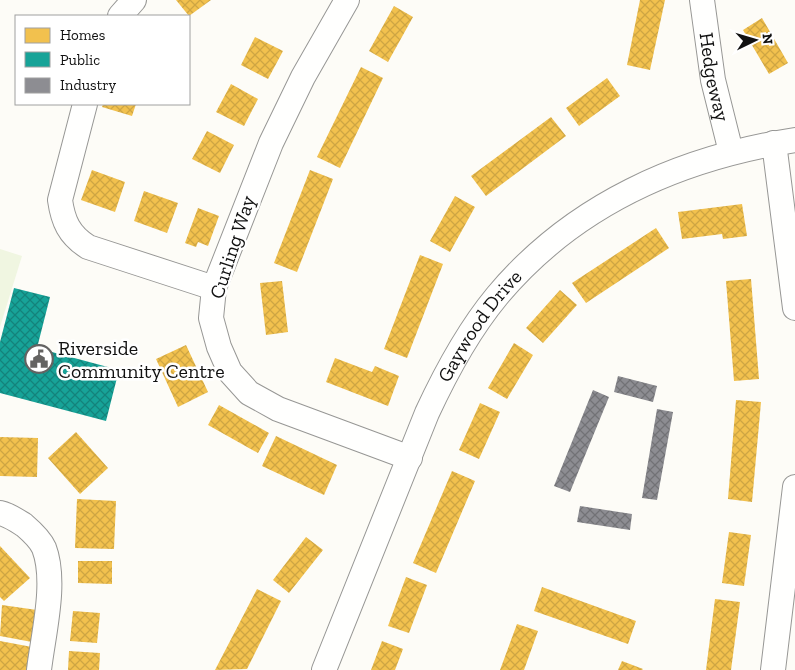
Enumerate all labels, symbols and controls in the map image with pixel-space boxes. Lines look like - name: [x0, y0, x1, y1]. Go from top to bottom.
- legend: [15, 15, 190, 105]
- north arrow: [730, 15, 780, 65]
- text: Homes: [60, 26, 105, 44]
- street label: Hedgeway: [695, 31, 735, 125]
- text: N: [759, 33, 776, 45]
- text: Public: [60, 51, 100, 69]
- text: Industry: [60, 76, 117, 94]
- street label: Curling Way: [204, 192, 260, 302]
- street label: Gaywood Drive: [432, 265, 527, 386]
- place label: Riverside Community Centre: [58, 336, 225, 383]
- public building icon: Riverside Community Centre: [24, 344, 54, 374]

